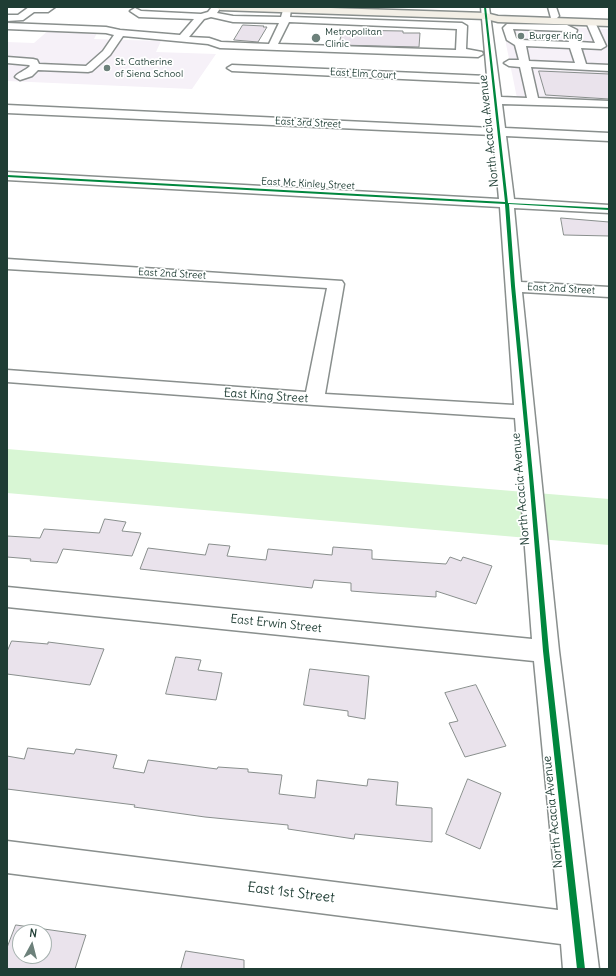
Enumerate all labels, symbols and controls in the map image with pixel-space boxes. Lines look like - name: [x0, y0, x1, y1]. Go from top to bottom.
- place label: Metropolitan Clinic: [325, 26, 382, 50]
- place label: Burger King: [529, 30, 583, 42]
- marker: Burger King: [516, 31, 526, 41]
- marker: Metropolitan Clinic: [310, 32, 322, 44]
- place label: St. Catherine of Siena School: [115, 56, 183, 80]
- marker: St. Catherine of Siena School: [102, 63, 112, 73]
- street label: East Elm Court: [330, 66, 396, 82]
- street label: North Acacia Avenue: [476, 74, 502, 188]
- street label: East 3rd Street: [275, 115, 341, 131]
- street label: East Mc Kinley Street: [261, 176, 355, 192]
- street label: East 2nd Street: [138, 266, 206, 282]
- street label: East 2nd Street: [527, 281, 595, 297]
- street label: East King Street: [223, 386, 309, 406]
- street label: North Acacia Avenue: [509, 432, 533, 546]
- street label: East Erwin Street: [230, 612, 322, 636]
- street label: North Acacia Avenue: [540, 755, 566, 869]
- street label: East 1st Street: [246, 879, 336, 907]
- north arrow: [12, 924, 52, 964]
- text: N: [29, 926, 38, 940]

